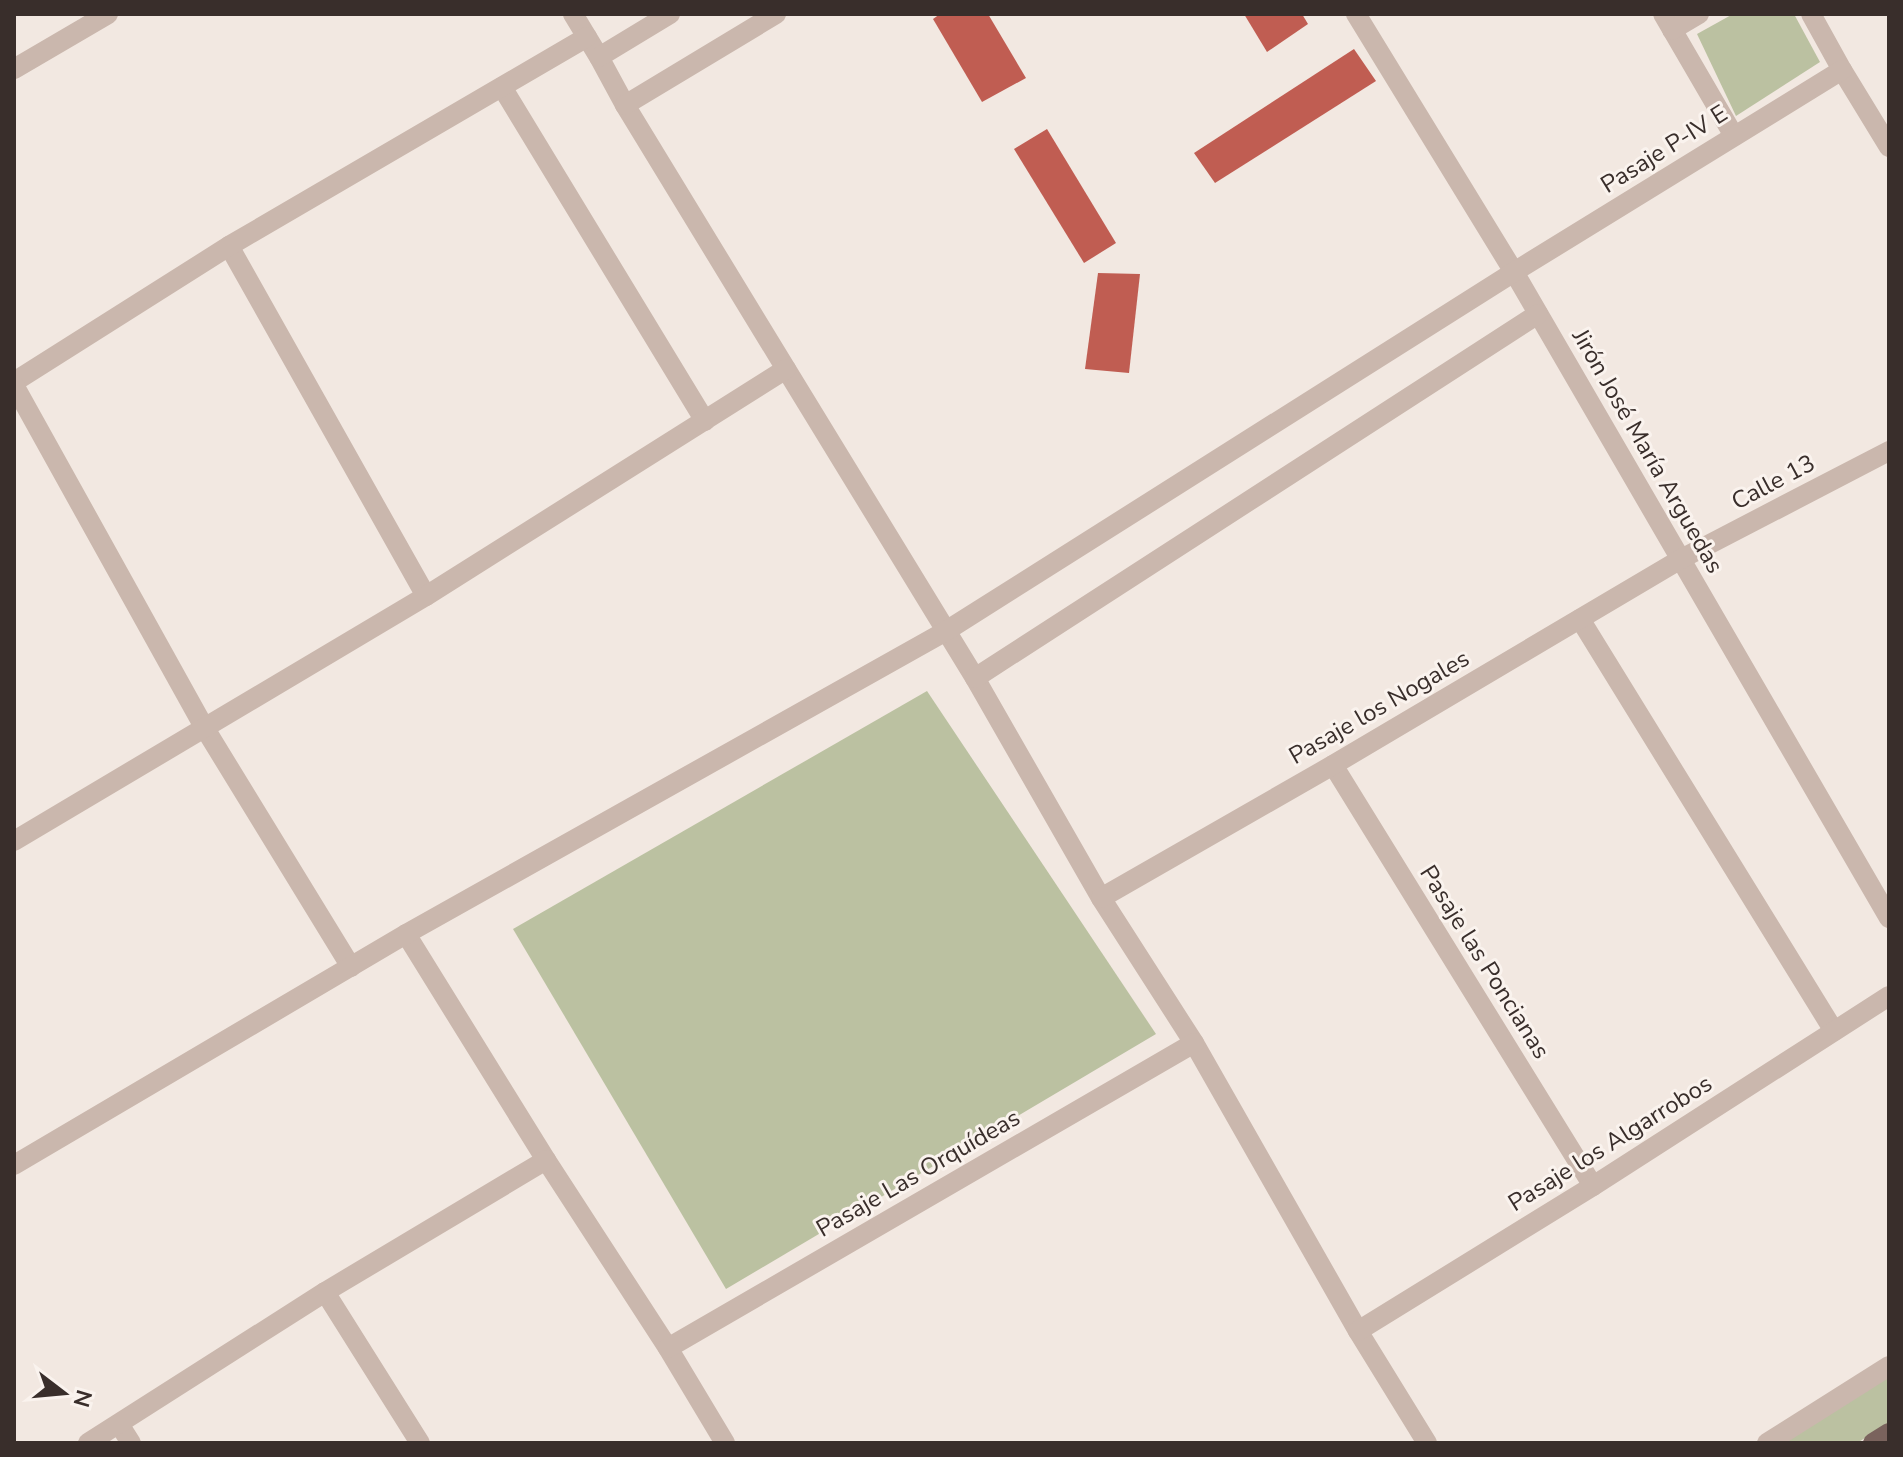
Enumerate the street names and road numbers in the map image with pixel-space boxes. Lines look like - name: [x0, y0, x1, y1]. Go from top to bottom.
- street label: Pasaje P-IV E: [1595, 97, 1733, 201]
- street label: Jirón José María Arguedas: [1564, 322, 1731, 579]
- street label: Calle 13: [1726, 447, 1820, 517]
- street label: Pasaje los Nogales: [1283, 642, 1475, 772]
- street label: Pasaje las Poncianas: [1412, 859, 1558, 1065]
- street label: Pasaje los Algarrobos: [1502, 1067, 1718, 1219]
- street label: Pasaje Las Orquídeas: [810, 1102, 1026, 1244]

